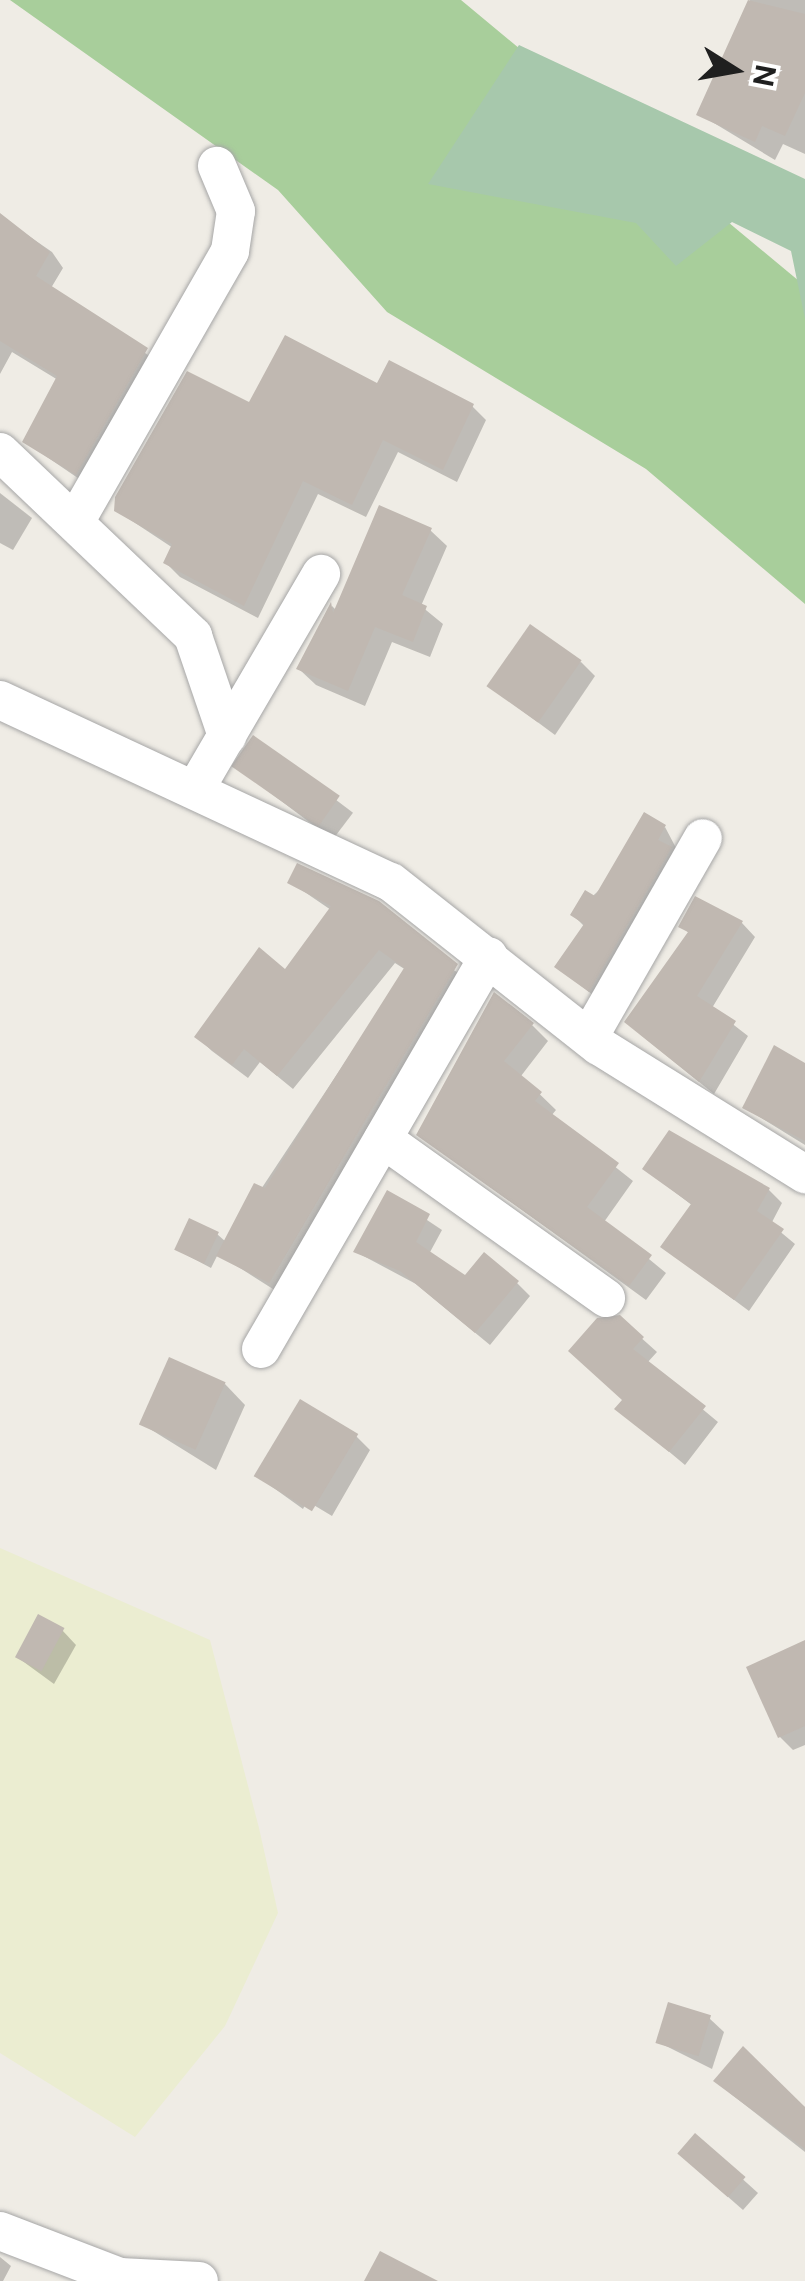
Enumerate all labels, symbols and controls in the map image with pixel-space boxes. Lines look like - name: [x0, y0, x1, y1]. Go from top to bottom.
- north arrow: [685, 20, 785, 120]
- text: N: [747, 62, 783, 90]

